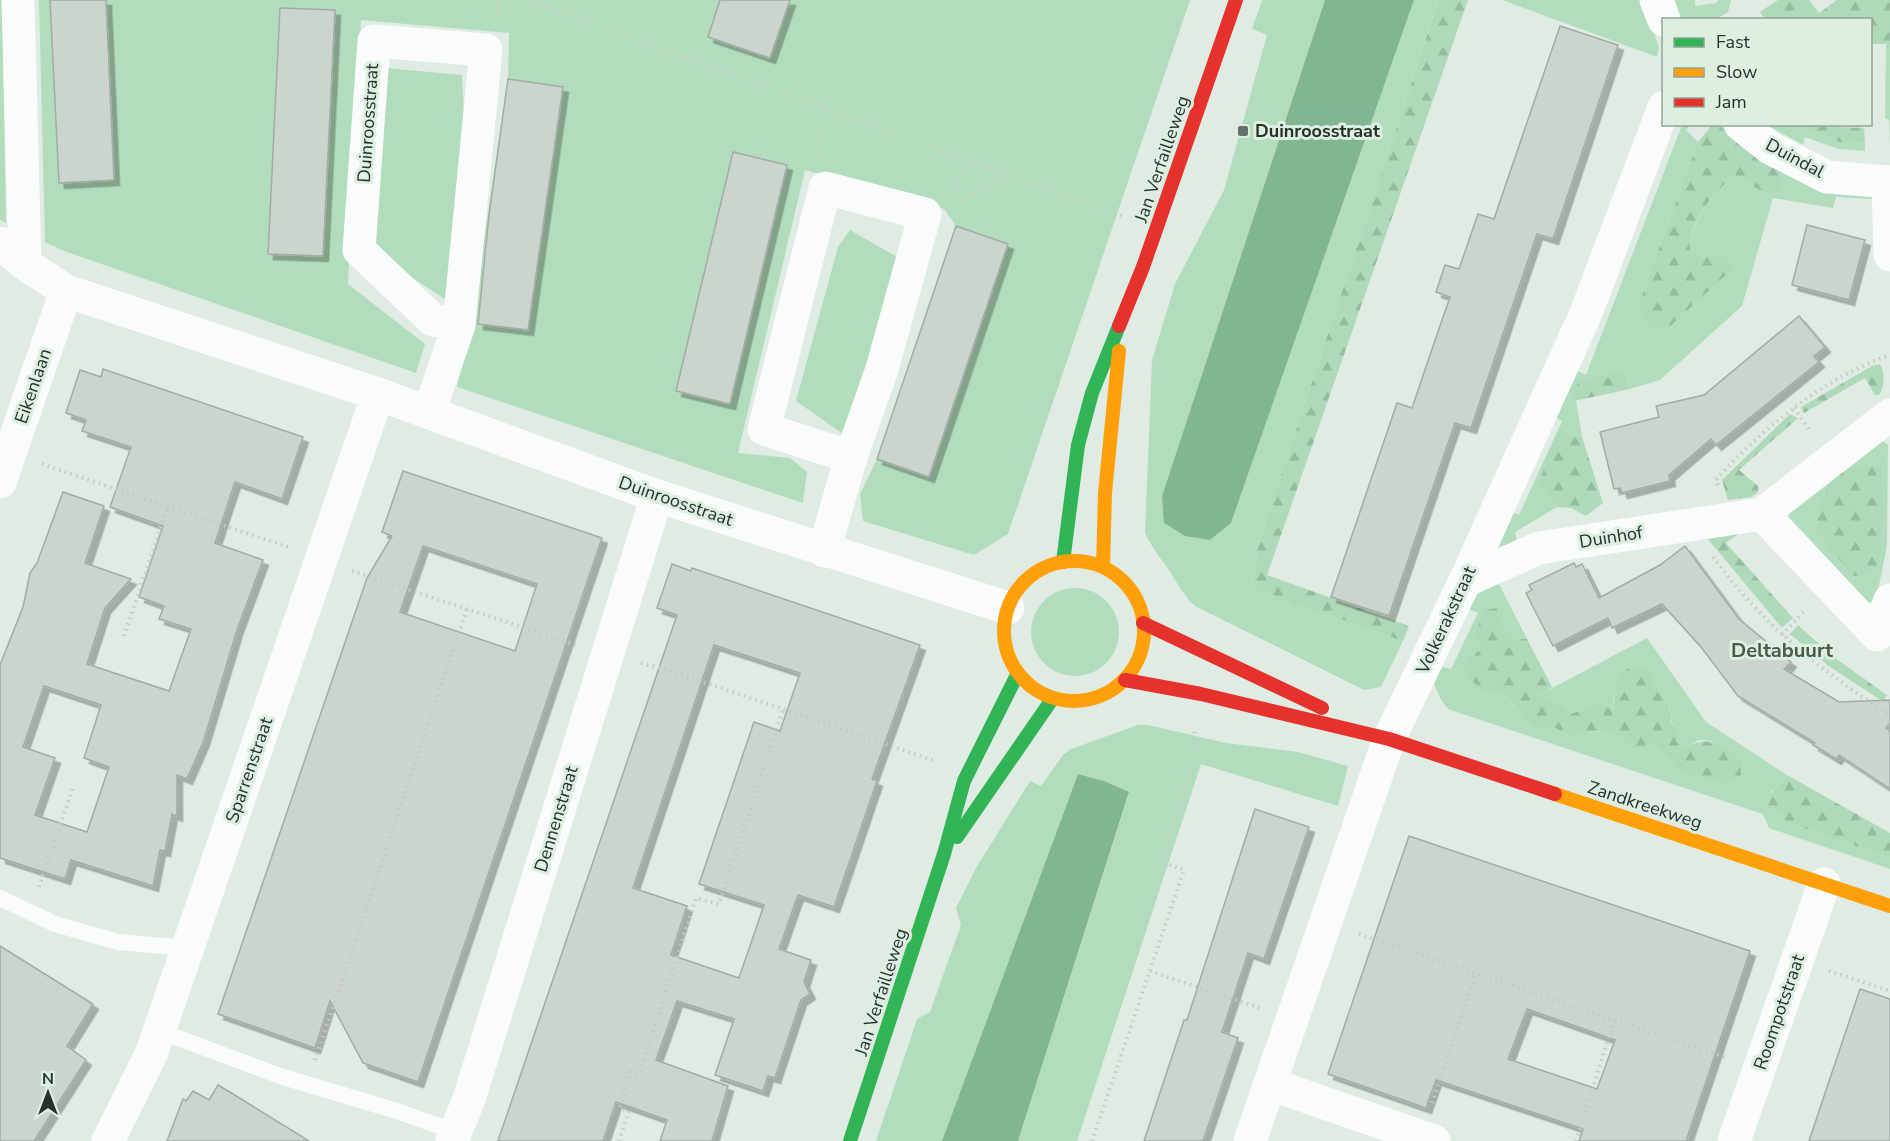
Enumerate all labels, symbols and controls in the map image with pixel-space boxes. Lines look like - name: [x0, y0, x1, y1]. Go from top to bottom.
- legend: [1662, 18, 1872, 126]
- text: Fast: [1716, 30, 1751, 54]
- text: Slow: [1716, 60, 1757, 84]
- street label: Duinroosstraat: [352, 62, 384, 183]
- text: Jam: [1715, 90, 1747, 114]
- street label: Jan Verfailleweg: [1129, 92, 1195, 227]
- place label: Duinroosstraat: [1255, 119, 1380, 143]
- marker: Duinroosstraat: [1236, 124, 1250, 138]
- street label: Duindal: [1761, 133, 1829, 184]
- street label: Eikenlaan: [9, 345, 57, 427]
- street label: Duinroosstraat: [616, 470, 737, 532]
- street label: Duinhof: [1578, 520, 1645, 554]
- street label: Volkerakstraat: [1410, 562, 1482, 679]
- district label: Deltabuurt: [1731, 637, 1833, 664]
- street label: Sparrenstraat: [220, 713, 279, 826]
- street label: Dennenstraat: [528, 762, 584, 875]
- street label: Zandkreekweg: [1585, 775, 1705, 835]
- street label: Jan Verfailleweg: [849, 925, 913, 1060]
- street label: Roompotstraat: [1748, 950, 1810, 1073]
- north arrow: [18, 1063, 78, 1123]
- text: N: [42, 1068, 54, 1090]

